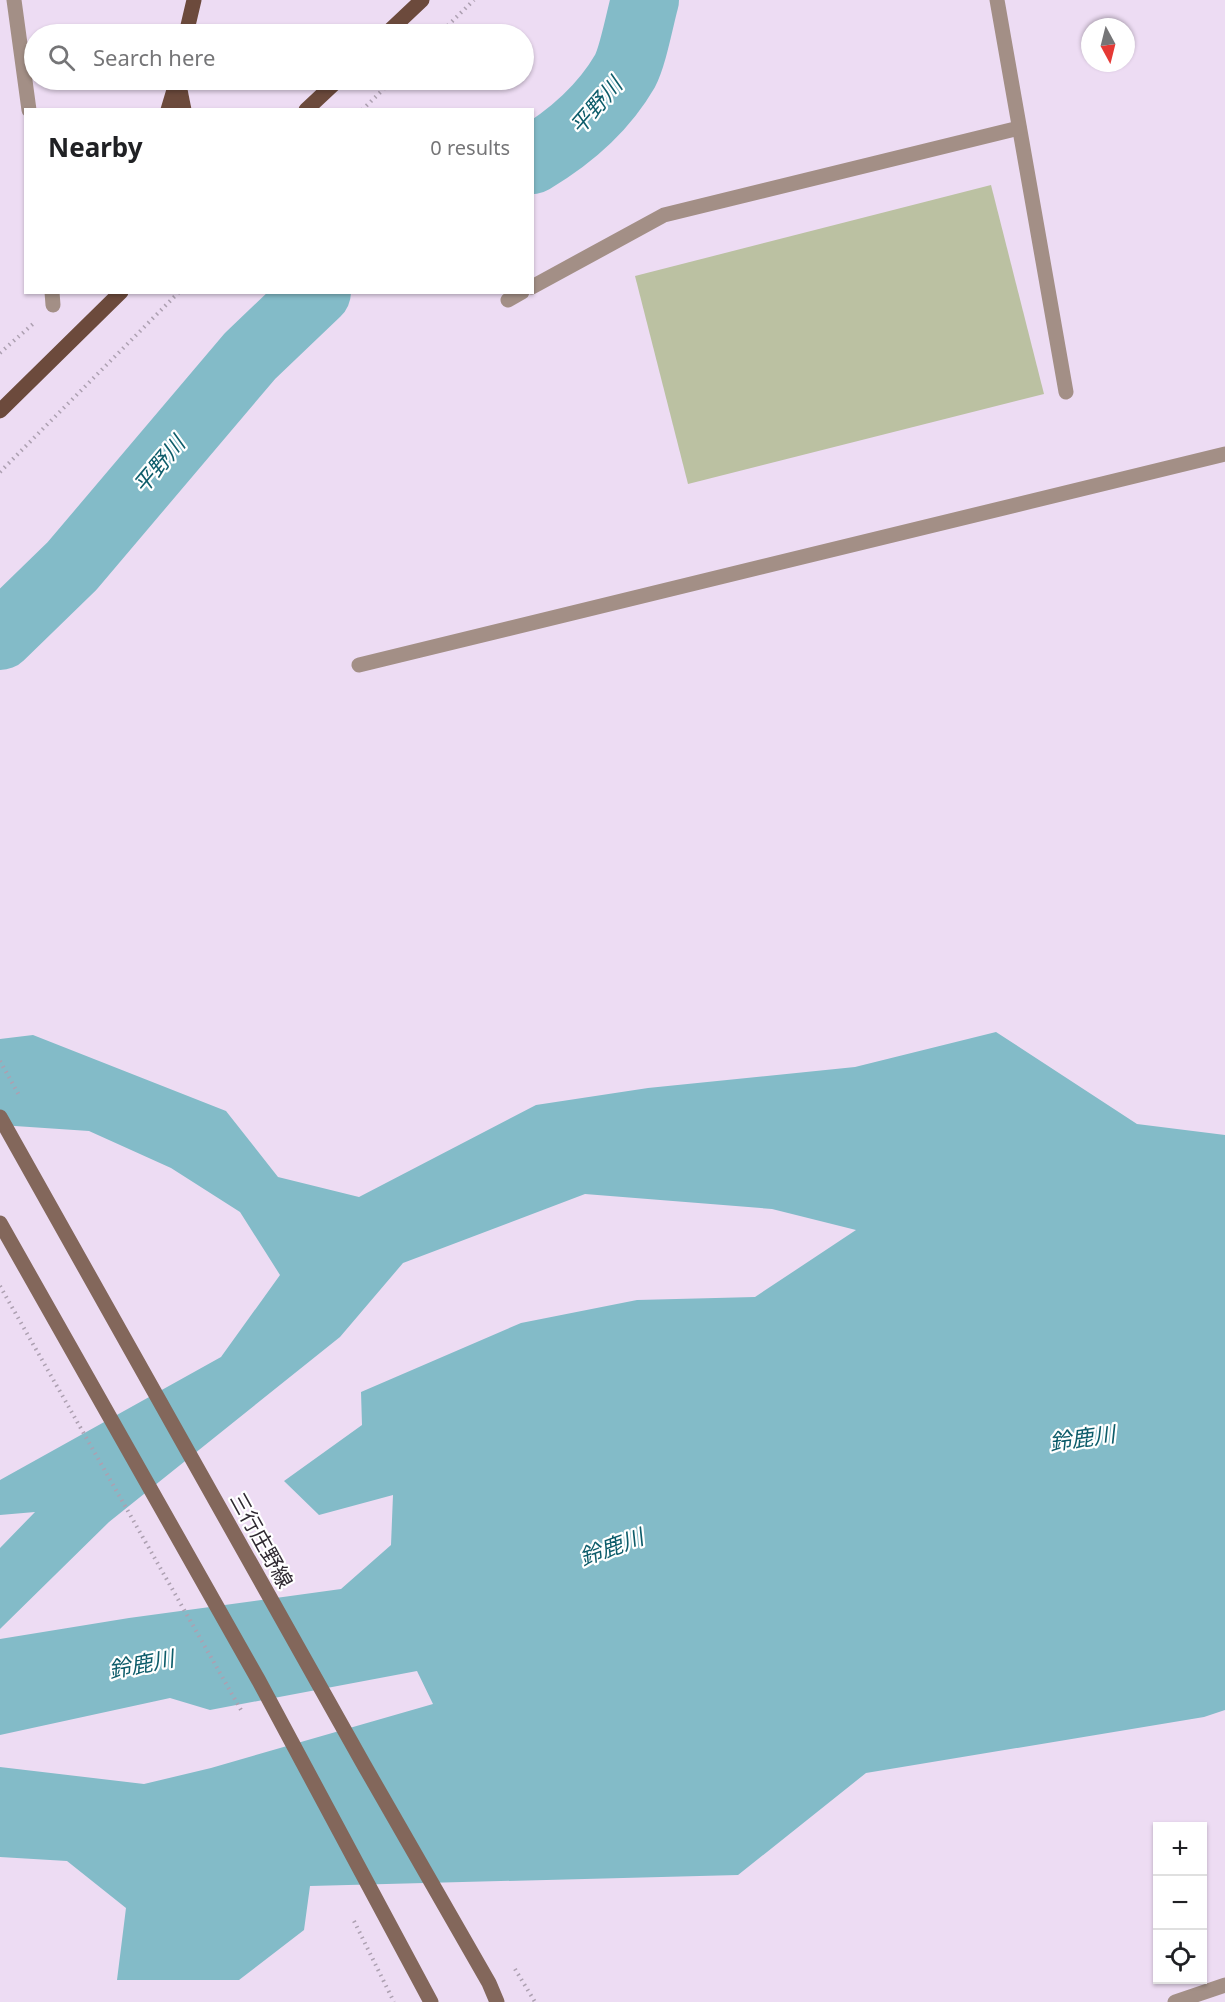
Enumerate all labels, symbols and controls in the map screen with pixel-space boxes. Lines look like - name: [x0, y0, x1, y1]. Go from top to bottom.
- north arrow: [1081, 18, 1135, 72]
- search box: [24, 24, 534, 90]
- icon: search: [45, 41, 78, 74]
- text: Search here: [93, 42, 215, 72]
- water label: 平野川: [562, 69, 629, 140]
- text: Nearby: [48, 129, 143, 165]
- text: 0 results: [430, 134, 510, 161]
- water label: 平野川: [125, 428, 192, 499]
- water label: 鈴鹿川: [1047, 1417, 1119, 1456]
- street label: 三行庄野線: [224, 1487, 300, 1593]
- water label: 鈴鹿川: [575, 1520, 649, 1571]
- water label: 鈴鹿川: [106, 1642, 178, 1684]
- map controls: [1153, 1822, 1207, 1984]
- button: +: [1153, 1822, 1207, 1876]
- button: −: [1153, 1876, 1207, 1930]
- button: locate: [1153, 1930, 1207, 1984]

